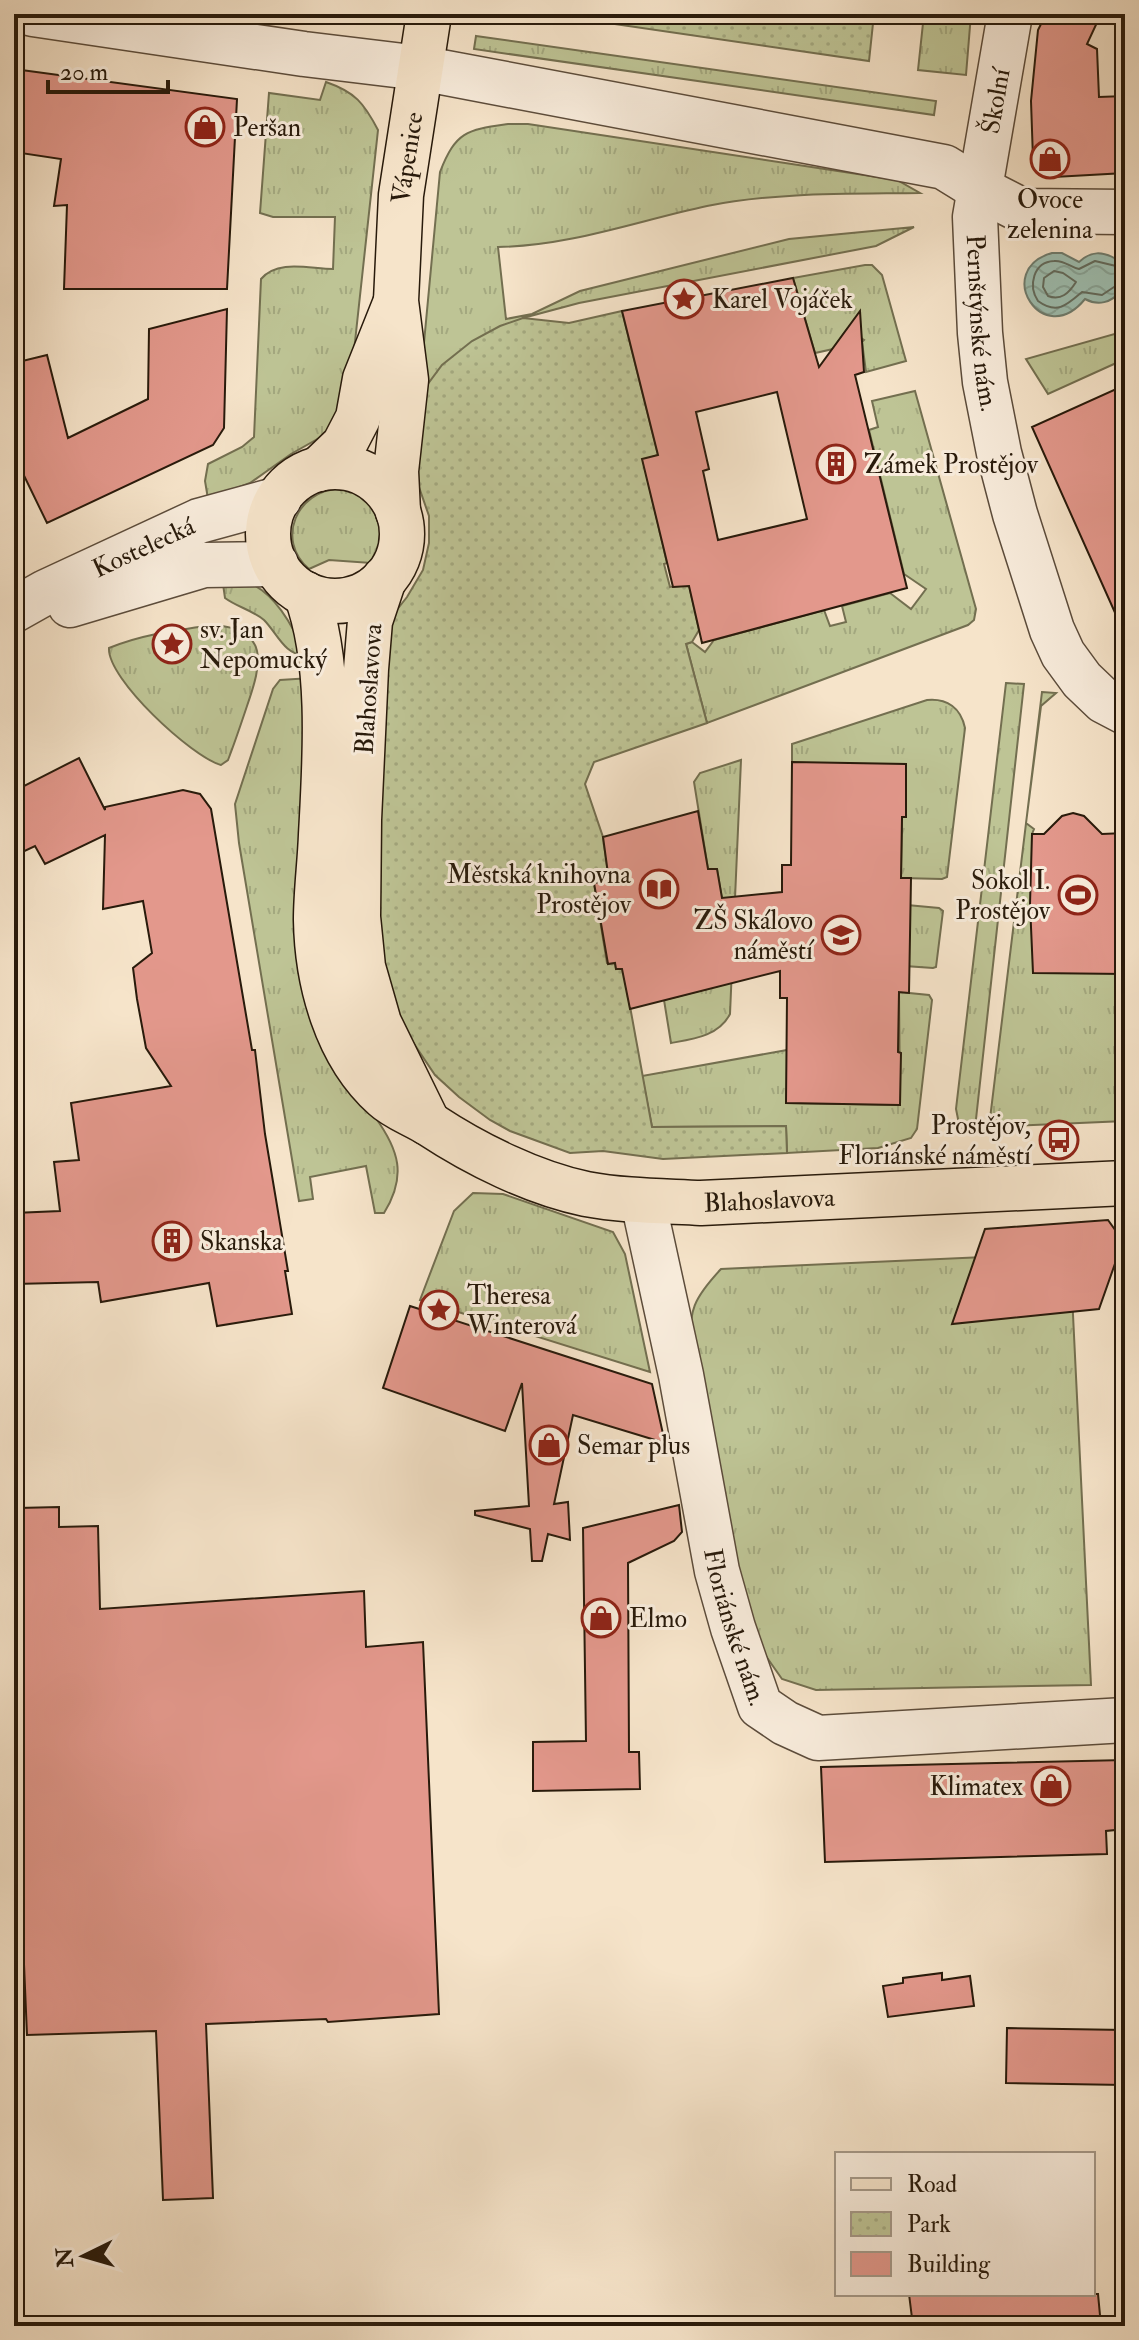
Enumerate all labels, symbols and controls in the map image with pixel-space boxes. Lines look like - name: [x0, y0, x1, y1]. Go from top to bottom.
- scale bar: [48, 44, 168, 94]
- text: 20 m: [60, 57, 109, 88]
- street label: Školní: [973, 64, 1018, 136]
- shop icon: Peršan: [184, 106, 226, 148]
- street label: Vápenice: [385, 110, 431, 206]
- place label: Peršan: [233, 112, 301, 144]
- shop icon: Ovoce zelenina: [1029, 138, 1071, 180]
- place label: Ovoce zelenina: [1007, 184, 1093, 246]
- street label: Pernštýnské nám.: [959, 234, 1005, 414]
- place icon: Karel Vojáček: [663, 278, 705, 320]
- place label: Karel Vojáček: [712, 284, 853, 316]
- building icon: Zámek Prostějov: [815, 443, 857, 485]
- place label: Zámek Prostějov: [864, 449, 1039, 481]
- street label: Kostelecká: [87, 510, 200, 585]
- place label: sv. Jan Nepomucký: [200, 614, 328, 677]
- street label: Blahoslavova: [348, 622, 390, 756]
- place icon: sv. Jan Nepomucký: [151, 623, 193, 665]
- place label: Městská knihovna Prostějov: [447, 859, 632, 921]
- place label: Sokol I. Prostějov: [955, 865, 1051, 927]
- library icon: Městská knihovna Prostějov: [638, 868, 680, 910]
- sports icon: Sokol I. Prostějov: [1057, 874, 1099, 916]
- place label: ZŠ Skálovo náměstí: [694, 903, 815, 967]
- school or university icon: ZŠ Skálovo náměstí: [820, 914, 862, 956]
- place label: Prostějov, Floriánské náměstí: [838, 1110, 1033, 1172]
- bus stop icon: Prostějov, Floriánské náměstí: [1038, 1119, 1080, 1161]
- street label: Blahoslavova: [703, 1182, 836, 1220]
- building icon: Skanska: [151, 1220, 193, 1262]
- place label: Skanska: [200, 1226, 283, 1258]
- place label: Theresa Winterová: [466, 1280, 577, 1342]
- place icon: Theresa Winterová: [418, 1289, 460, 1331]
- shop icon: Semar plus: [528, 1424, 570, 1466]
- place label: Semar plus: [577, 1430, 690, 1463]
- street label: Floriánské nám.: [696, 1546, 774, 1710]
- shop icon: Elmo: [580, 1597, 622, 1639]
- place label: Elmo: [629, 1603, 687, 1635]
- shop icon: Klimatex: [1030, 1765, 1072, 1807]
- place label: Klimatex: [930, 1771, 1023, 1803]
- legend: [835, 2152, 1095, 2296]
- text: Road: [907, 2169, 957, 2200]
- text: Park: [907, 2209, 951, 2240]
- north arrow: [44, 2216, 124, 2296]
- text: N: [50, 2246, 80, 2270]
- text: Building: [907, 2249, 991, 2280]

